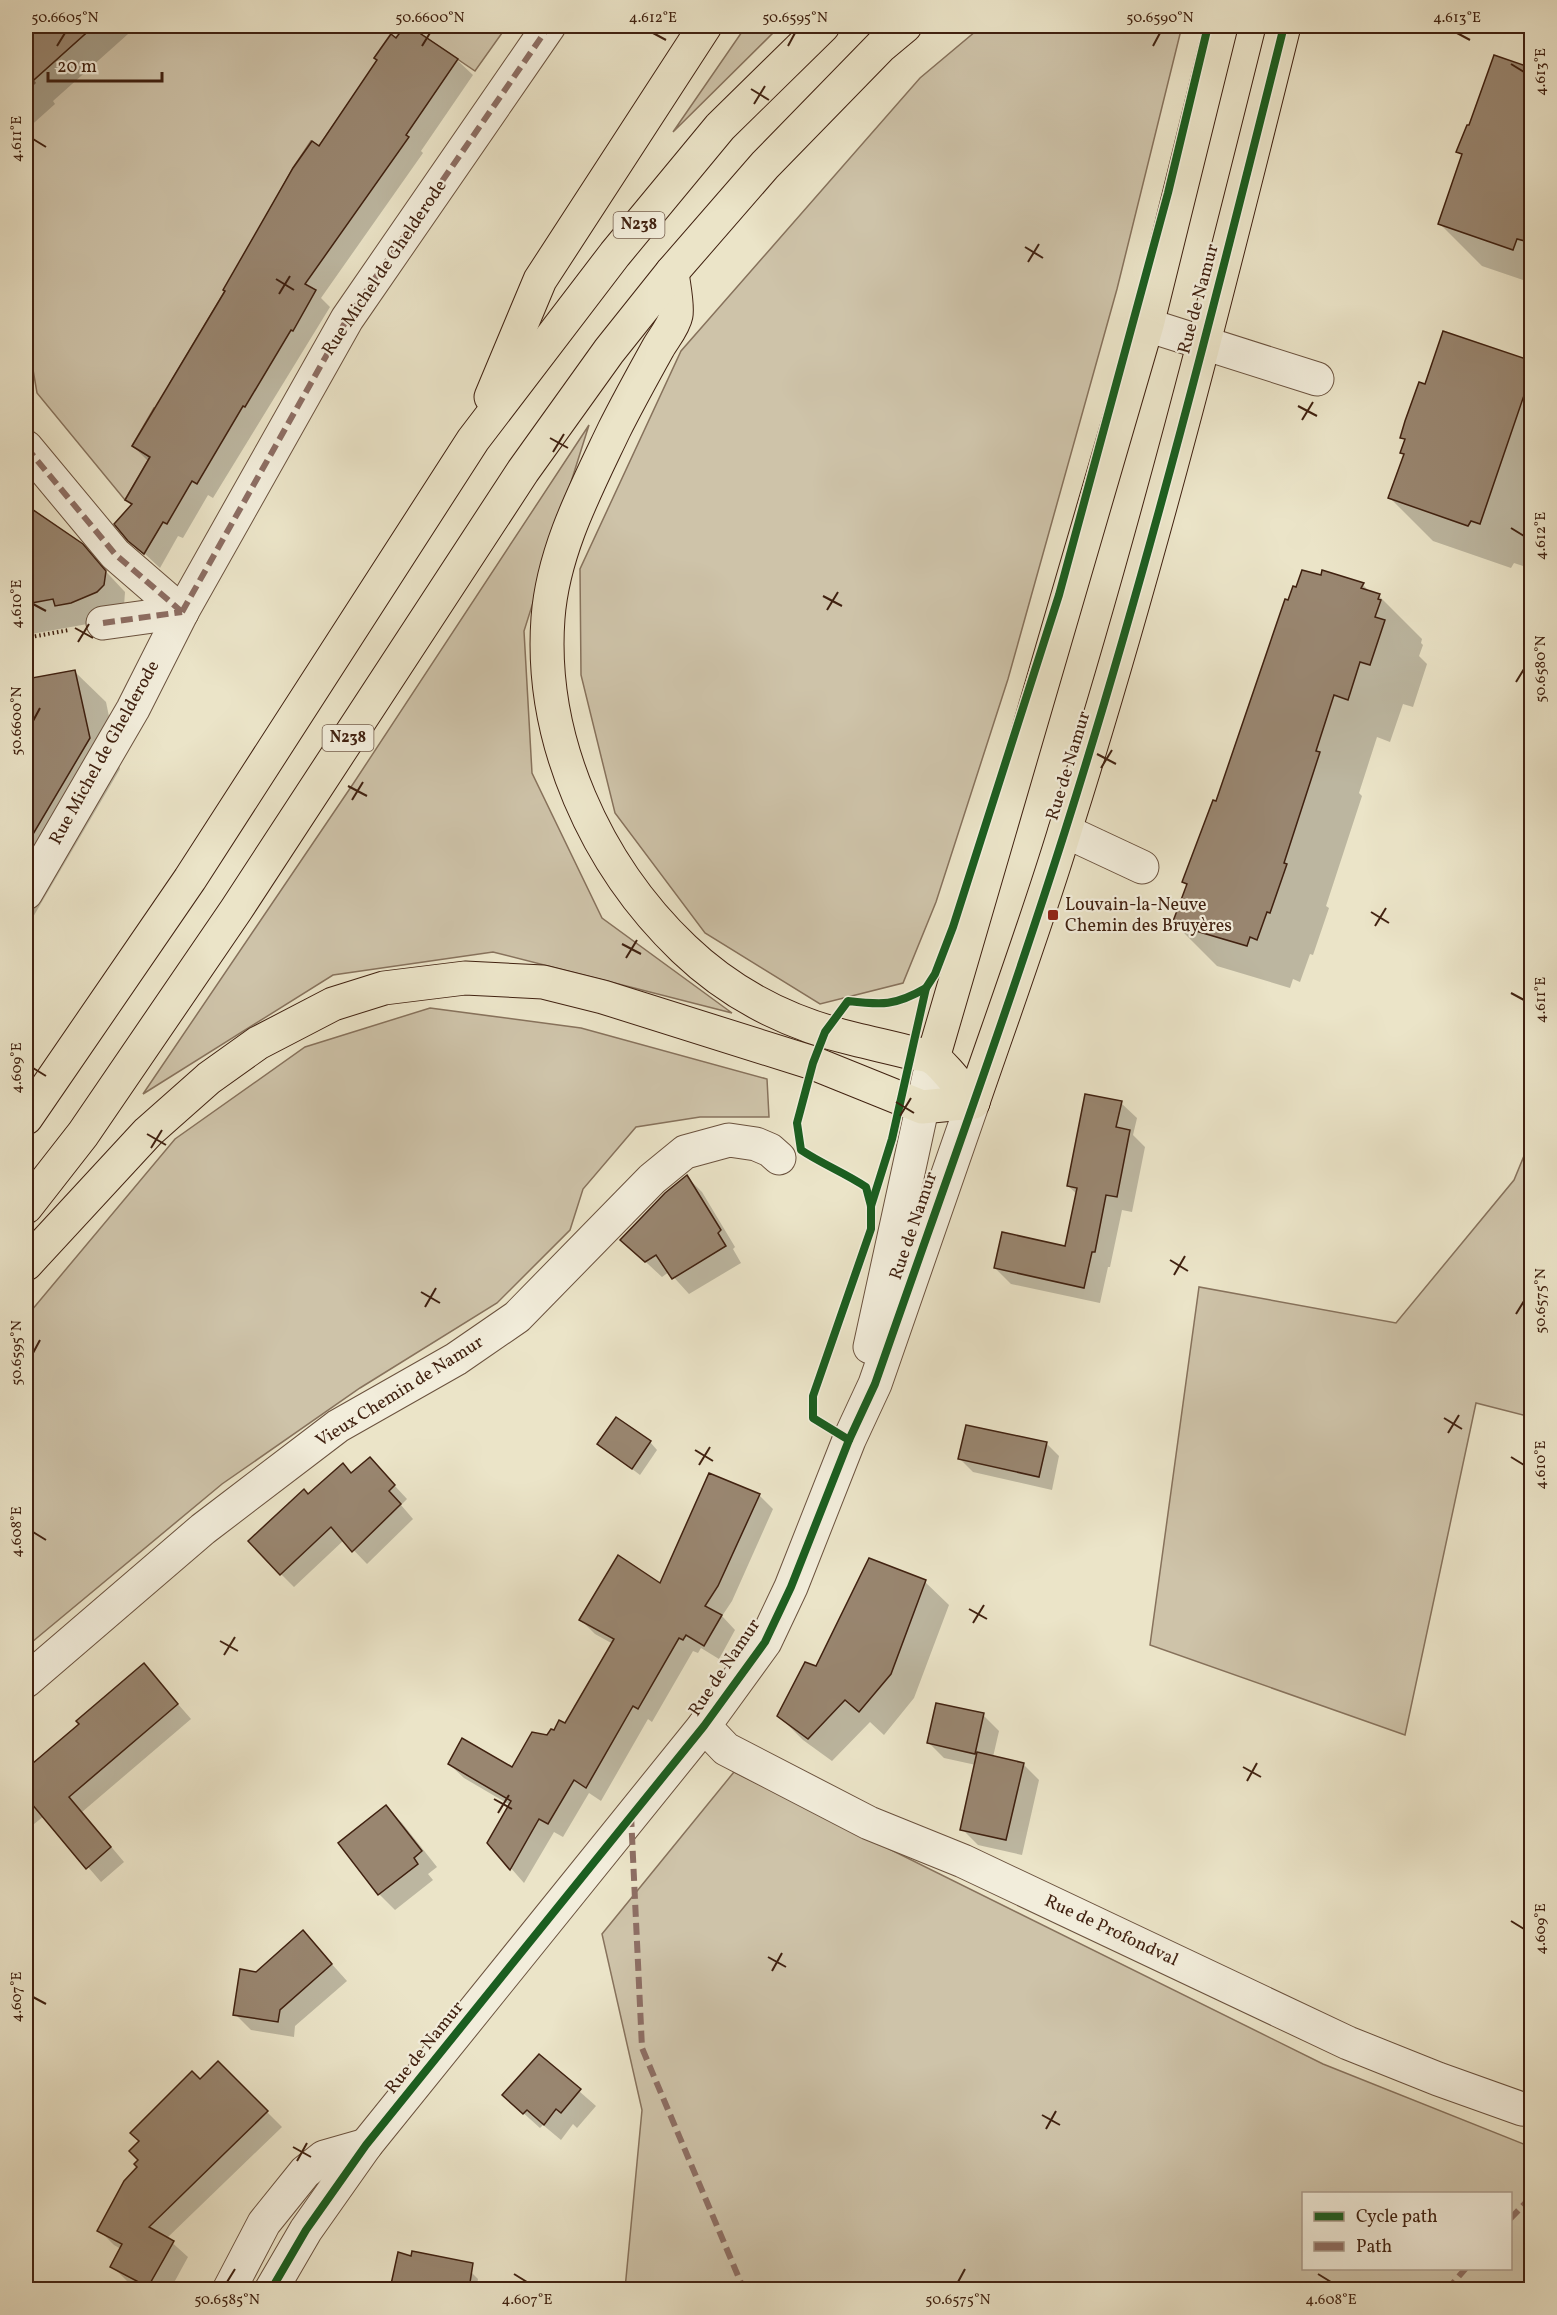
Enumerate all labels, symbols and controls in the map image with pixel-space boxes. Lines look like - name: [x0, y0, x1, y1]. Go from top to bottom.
- text: 50.6605°N: [31, 8, 99, 29]
- text: 50.6600°N: [395, 8, 465, 29]
- text: 4.612°E: [629, 8, 677, 29]
- text: 50.6595°N: [762, 8, 828, 29]
- text: 50.6590°N: [1126, 8, 1194, 29]
- text: 4.613°E: [1433, 8, 1481, 29]
- scale bar: [48, 45, 162, 83]
- text: 4.613°E: [1531, 48, 1552, 96]
- text: 20 m: [57, 55, 97, 80]
- text: 4.611°E: [7, 116, 28, 162]
- street label: Rue Michel de Ghelderode: [317, 175, 453, 361]
- road number: N238: [614, 212, 664, 238]
- street label: Rue de Namur: [1172, 241, 1226, 357]
- text: 4.612°E: [1531, 512, 1552, 560]
- text: 4.610°E: [7, 579, 28, 629]
- text: 50.6580°N: [1531, 635, 1552, 703]
- street label: Rue Michel de Ghelderode: [44, 656, 166, 850]
- text: 50.6600°N: [7, 686, 28, 756]
- street label: Rue de Namur: [1041, 708, 1098, 824]
- road number: N238: [322, 725, 374, 751]
- place label: Louvain-la-Neuve Chemin des Bruyères: [1065, 893, 1232, 939]
- marker: Louvain-la-Neuve Chemin des Bruyères: [1046, 908, 1060, 922]
- text: 4.611°E: [1531, 977, 1552, 1023]
- text: 4.609°E: [7, 1042, 28, 1094]
- street label: Rue de Namur: [884, 1168, 944, 1283]
- text: 50.6575°N: [1531, 1268, 1552, 1334]
- text: 50.6595°N: [7, 1320, 28, 1386]
- street label: Vieux Chemin de Namur: [311, 1330, 489, 1454]
- text: 4.610°E: [1531, 1440, 1552, 1490]
- text: 4.608°E: [7, 1506, 28, 1558]
- street label: Rue de Namur: [683, 1614, 767, 1722]
- street label: Rue de Profondval: [1040, 1889, 1182, 1973]
- text: 4.609°E: [1531, 1903, 1552, 1955]
- text: 4.607°E: [7, 1971, 28, 2023]
- street label: Rue de Namur: [380, 1996, 471, 2100]
- legend: [1302, 2192, 1512, 2270]
- text: Cycle path: [1356, 2205, 1438, 2230]
- text: Path: [1356, 2235, 1392, 2260]
- text: 50.6585°N: [194, 2290, 260, 2311]
- text: 4.607°E: [501, 2290, 553, 2311]
- text: 50.6575°N: [925, 2290, 991, 2311]
- text: 4.608°E: [1305, 2290, 1357, 2311]

